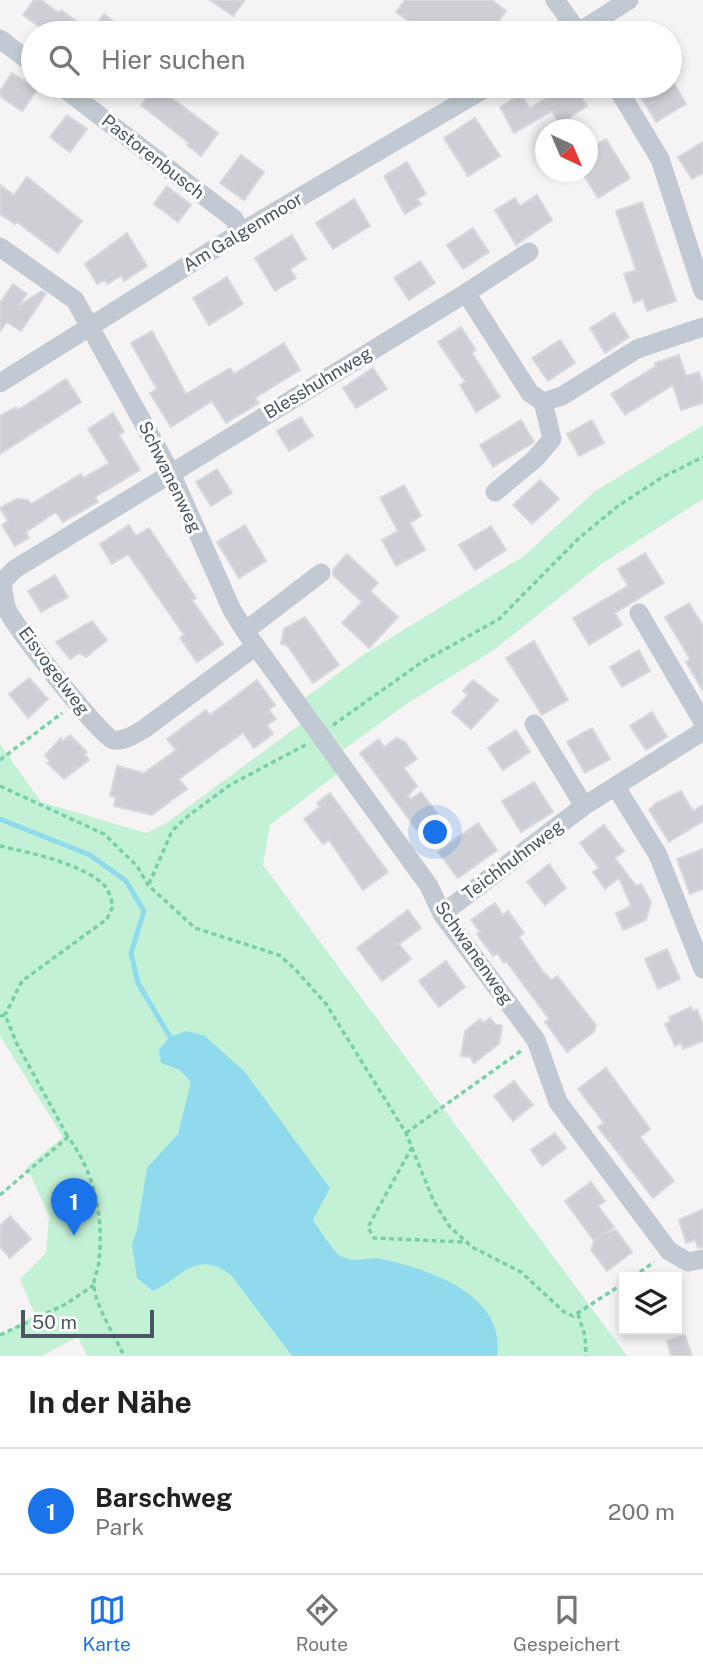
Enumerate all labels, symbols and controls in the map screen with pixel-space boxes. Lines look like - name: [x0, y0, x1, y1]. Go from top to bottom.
- search box: [21, 21, 682, 98]
- icon: search: [45, 41, 83, 79]
- text: Hier suchen: [101, 44, 246, 75]
- street label: Pastorenbusch: [98, 110, 209, 203]
- north arrow: [535, 119, 598, 182]
- street label: Am Galgenmoor: [179, 188, 306, 276]
- street label: Blesshuhnweg: [260, 342, 375, 423]
- street label: Schwanenweg: [134, 418, 207, 536]
- street label: Eisvogelweg: [14, 623, 94, 719]
- your location: [418, 815, 452, 849]
- street label: Teichhuhnweg: [458, 815, 567, 904]
- street label: Schwanenweg: [431, 897, 518, 1008]
- pin: 1: [51, 1178, 97, 1236]
- map controls: [619, 1272, 682, 1335]
- button: layers: [619, 1272, 682, 1335]
- scale bar: [21, 1307, 154, 1339]
- text: 50 m: [32, 1311, 77, 1333]
- text: In der Nähe: [28, 1384, 192, 1420]
- text: Barschweg: [95, 1482, 232, 1513]
- text: 1: [46, 1498, 56, 1525]
- text: 200 m: [608, 1498, 675, 1525]
- text: Park: [95, 1513, 144, 1540]
- tab: Karte: [82, 1591, 131, 1655]
- tab: Route: [296, 1591, 348, 1655]
- tab: Gespeichert: [513, 1591, 620, 1655]

